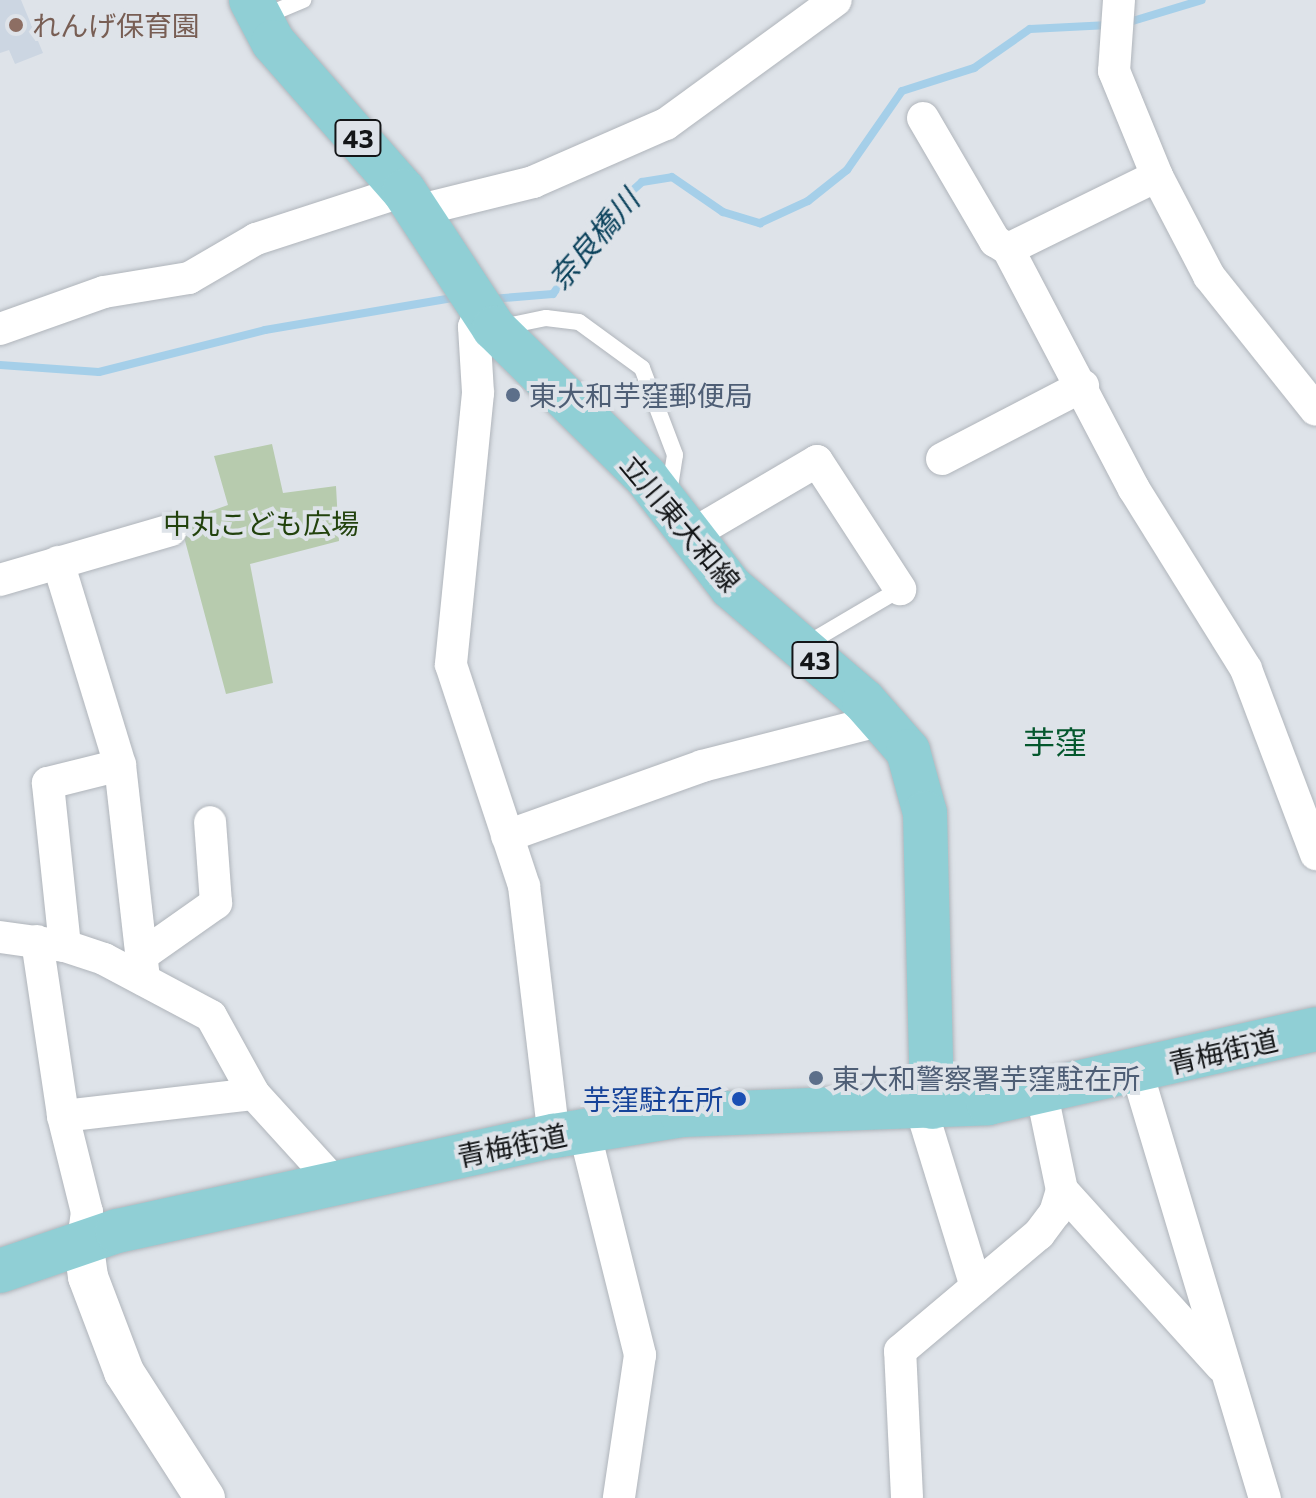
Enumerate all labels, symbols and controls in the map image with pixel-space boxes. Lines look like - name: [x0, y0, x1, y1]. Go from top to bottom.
- place label: れんげ保育園: [32, 8, 200, 42]
- marker: れんげ保育園: [7, 16, 25, 34]
- road number: 43: [334, 116, 382, 160]
- water label: 奈良橋川: [540, 182, 646, 296]
- place label: 東大和芋窪郵便局: [529, 378, 753, 412]
- marker: 東大和芋窪郵便局: [504, 386, 522, 404]
- street label: 立川東大和線: [614, 448, 748, 598]
- park label: 中丸こども広場: [163, 506, 359, 540]
- road number: 43: [791, 638, 839, 682]
- district label: 芋窪: [1023, 722, 1087, 760]
- street label: 青梅街道: [1165, 1022, 1281, 1080]
- place label: 東大和警察署芋窪駐在所: [832, 1061, 1140, 1095]
- marker: 東大和警察署芋窪駐在所: [807, 1069, 825, 1087]
- place label: 芋窪駐在所: [583, 1082, 723, 1116]
- marker: 芋窪駐在所: [730, 1090, 748, 1108]
- street label: 青梅街道: [454, 1117, 570, 1173]

